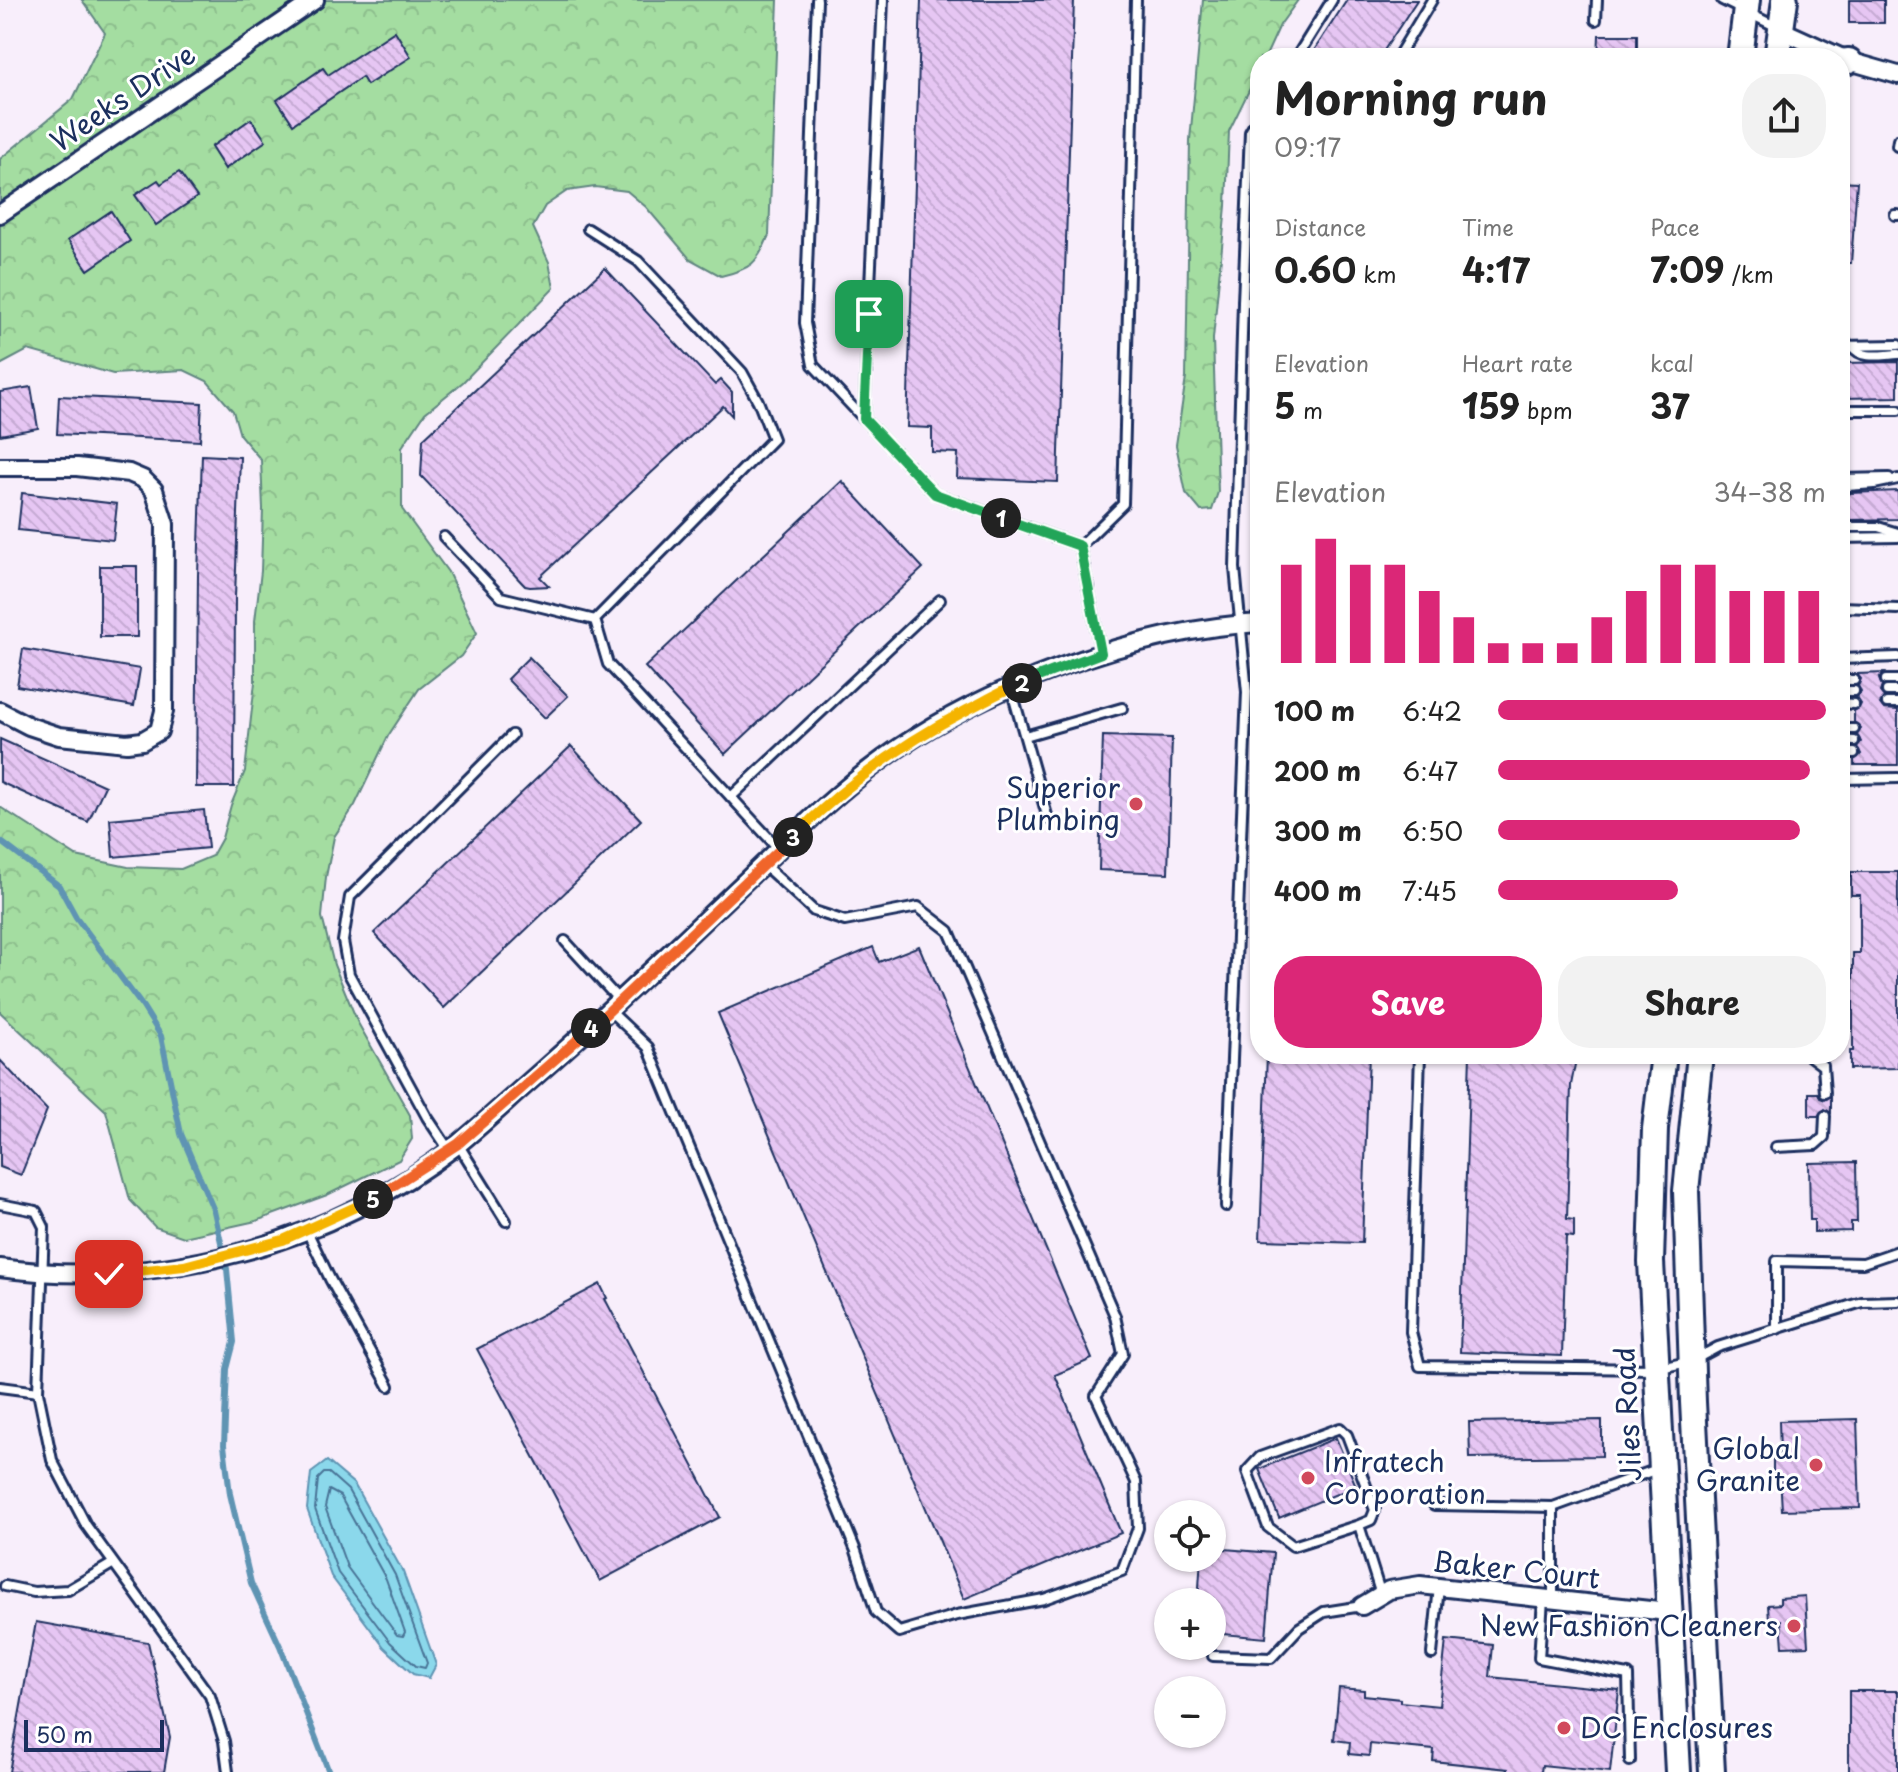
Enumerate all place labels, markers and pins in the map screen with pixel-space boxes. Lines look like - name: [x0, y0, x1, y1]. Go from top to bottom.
- pin: [835, 280, 903, 348]
- pin: 1: [981, 498, 1021, 538]
- pin: 2: [1002, 663, 1042, 703]
- place label: Superior Plumbing: [996, 765, 1120, 840]
- marker: Superior Plumbing: [1127, 795, 1145, 813]
- pin: 3: [773, 817, 813, 857]
- pin: 4: [571, 1008, 611, 1048]
- pin: 5: [353, 1179, 393, 1219]
- pin: [75, 1240, 143, 1308]
- place label: Global Granite: [1696, 1426, 1800, 1501]
- place label: Infratech Corporation: [1324, 1439, 1486, 1514]
- marker: Global Granite: [1807, 1456, 1825, 1474]
- marker: Infratech Corporation: [1299, 1469, 1317, 1487]
- place label: New Fashion Cleaners: [1480, 1603, 1778, 1646]
- marker: New Fashion Cleaners: [1785, 1617, 1803, 1635]
- place label: DC Enclosures: [1580, 1705, 1773, 1748]
- marker: DC Enclosures: [1555, 1719, 1573, 1737]

